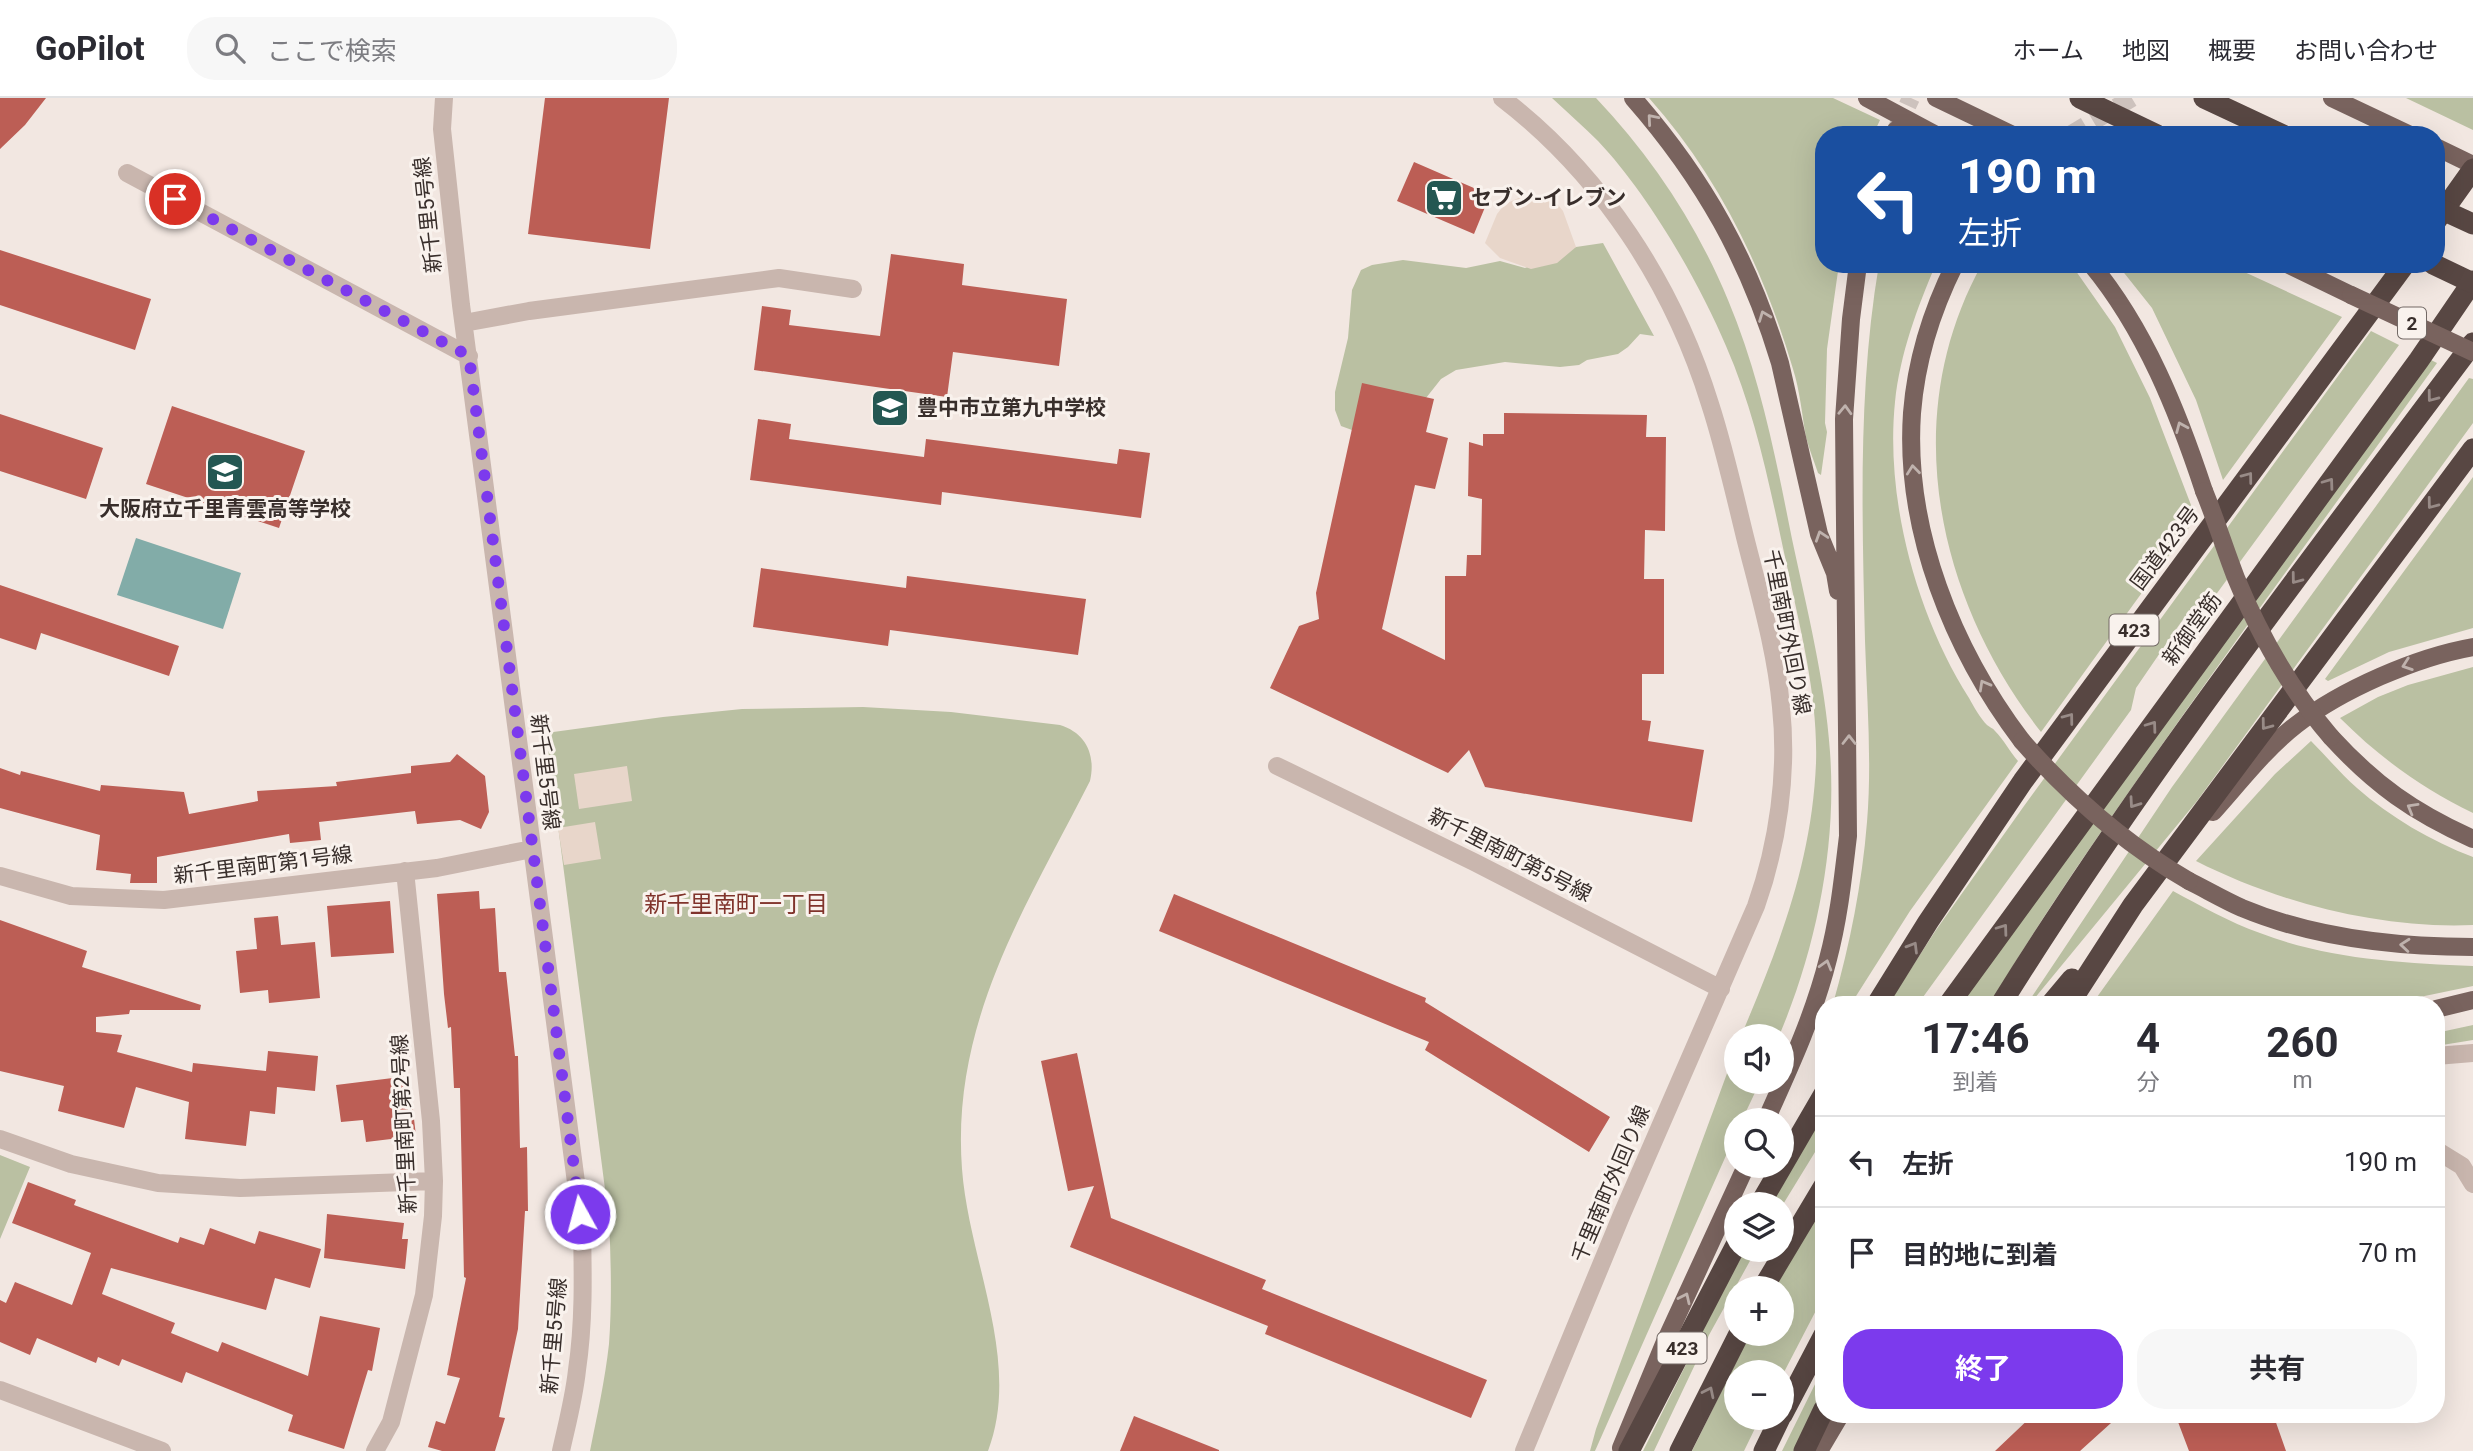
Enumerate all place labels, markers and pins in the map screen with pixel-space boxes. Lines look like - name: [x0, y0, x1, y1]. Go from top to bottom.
- pin: [145, 169, 205, 229]
- supermarket icon: セブン-イレブン: [1423, 177, 1465, 219]
- place label: セブン-イレブン: [1471, 186, 1626, 210]
- school or university icon: 豊中市立第九中学校: [869, 387, 911, 429]
- place label: 豊中市立第九中学校: [917, 396, 1106, 420]
- school or university icon: 大阪府立千里青雲高等学校: [204, 451, 246, 493]
- place label: 大阪府立千里青雲高等学校: [99, 497, 351, 521]

